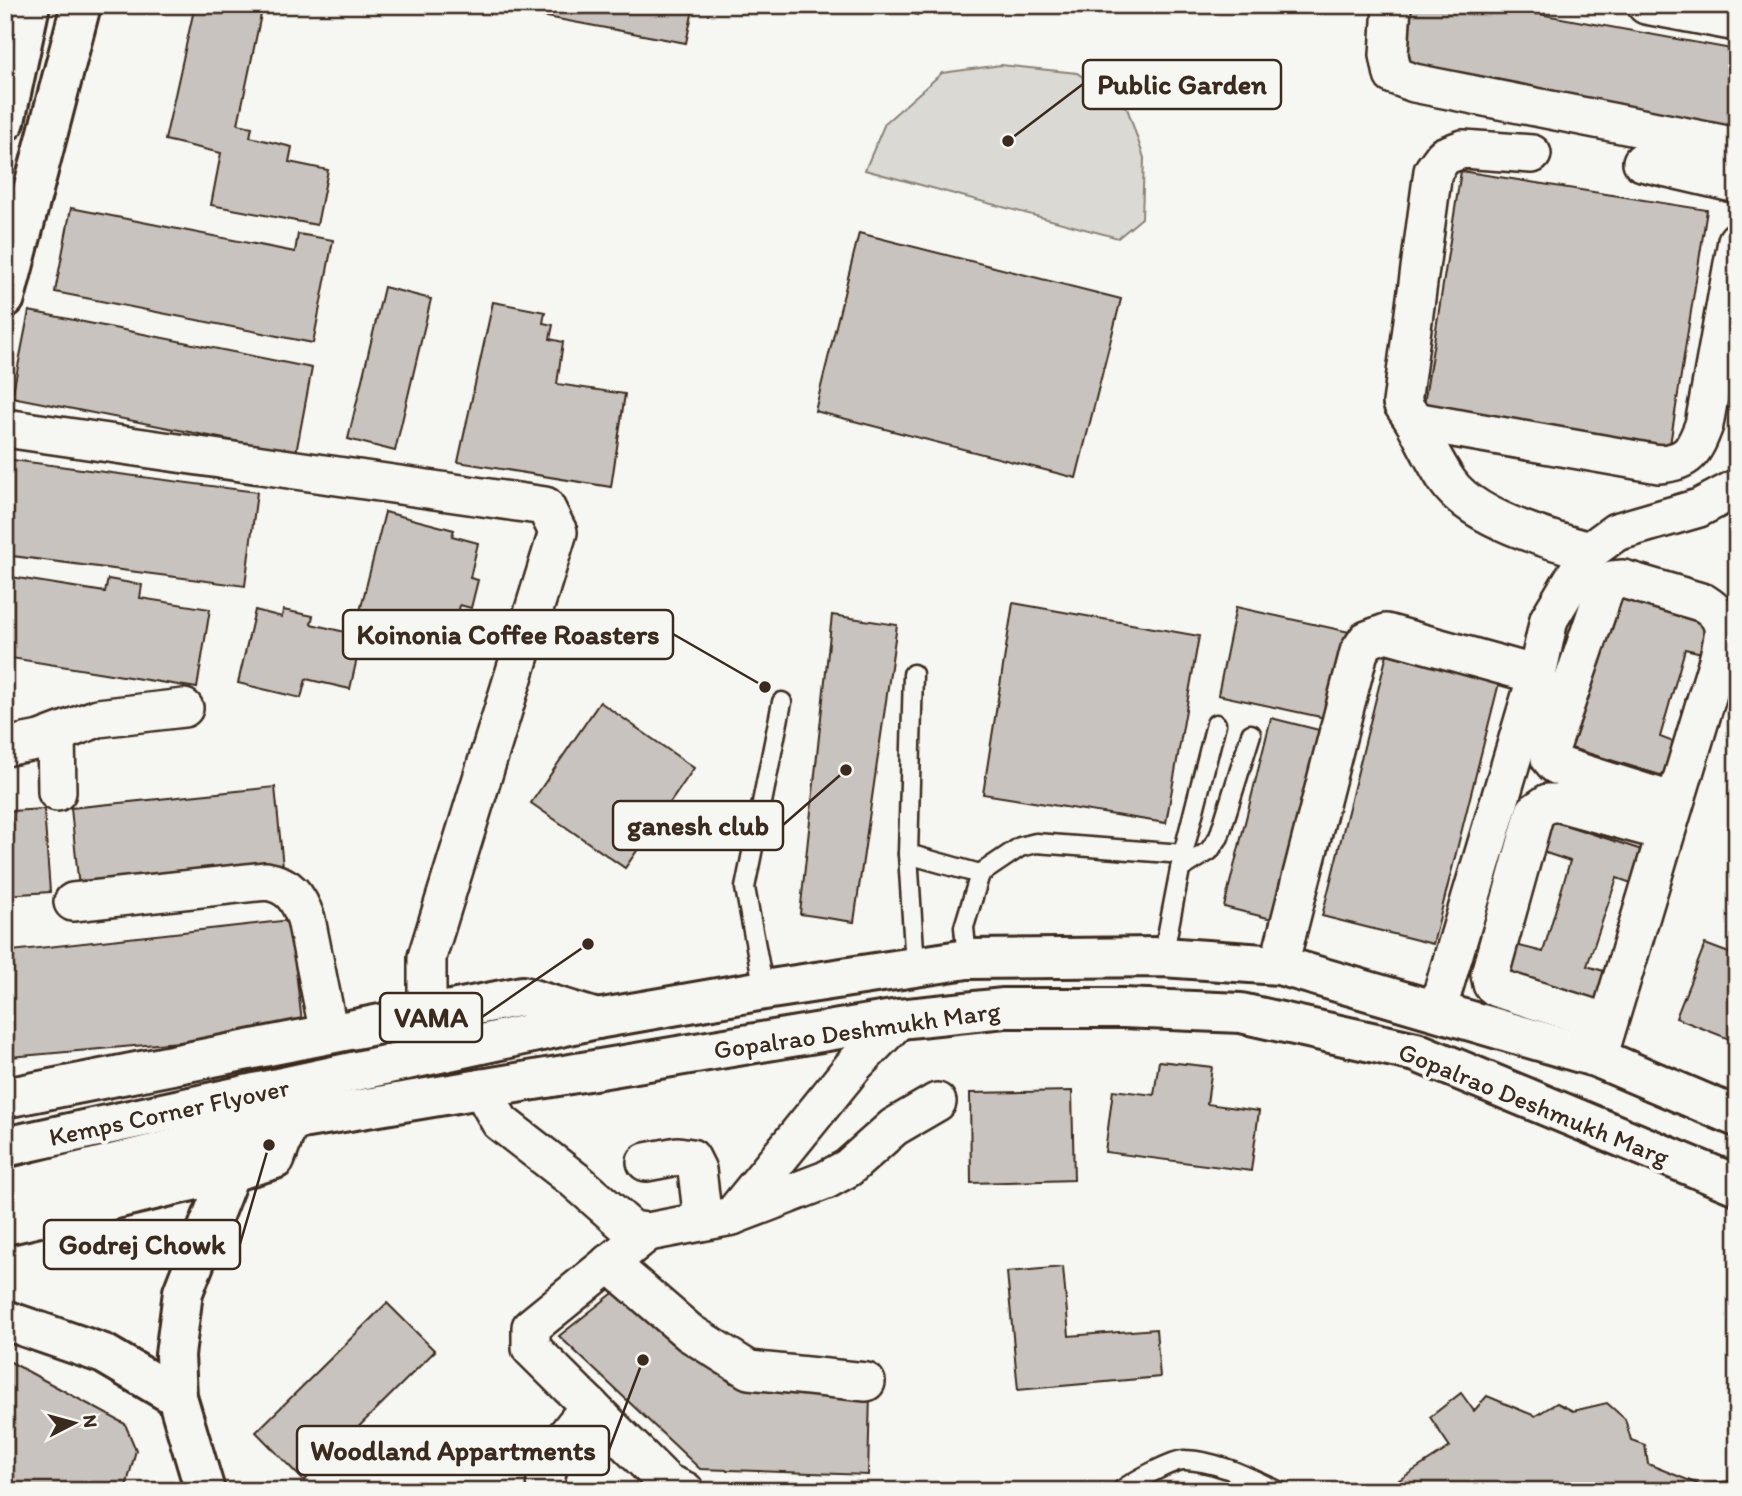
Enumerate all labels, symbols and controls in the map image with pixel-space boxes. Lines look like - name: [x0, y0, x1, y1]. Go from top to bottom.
- callout: Public Garden: [1083, 60, 1281, 109]
- text: Public Garden: [1097, 67, 1267, 101]
- callout: Koinonia Coffee Roasters: [343, 610, 673, 659]
- text: Koinonia Coffee Roasters: [357, 617, 660, 651]
- callout: ganesh club: [613, 801, 783, 850]
- text: ganesh club: [627, 808, 769, 842]
- callout: VAMA: [380, 993, 482, 1042]
- street label: Gopalrao Deshmukh Marg: [712, 994, 1003, 1066]
- text: VAMA: [394, 1000, 468, 1034]
- street label: Gopalrao Deshmukh Marg: [1394, 1035, 1675, 1173]
- street label: Kemps Corner Flyover: [46, 1071, 293, 1153]
- callout: Godrej Chowk: [44, 1220, 240, 1269]
- text: Godrej Chowk: [58, 1227, 226, 1261]
- north arrow: [38, 1388, 108, 1458]
- text: N: [78, 1414, 103, 1429]
- callout: Woodland Appartments: [297, 1426, 609, 1475]
- text: Woodland Appartments: [310, 1433, 596, 1467]

